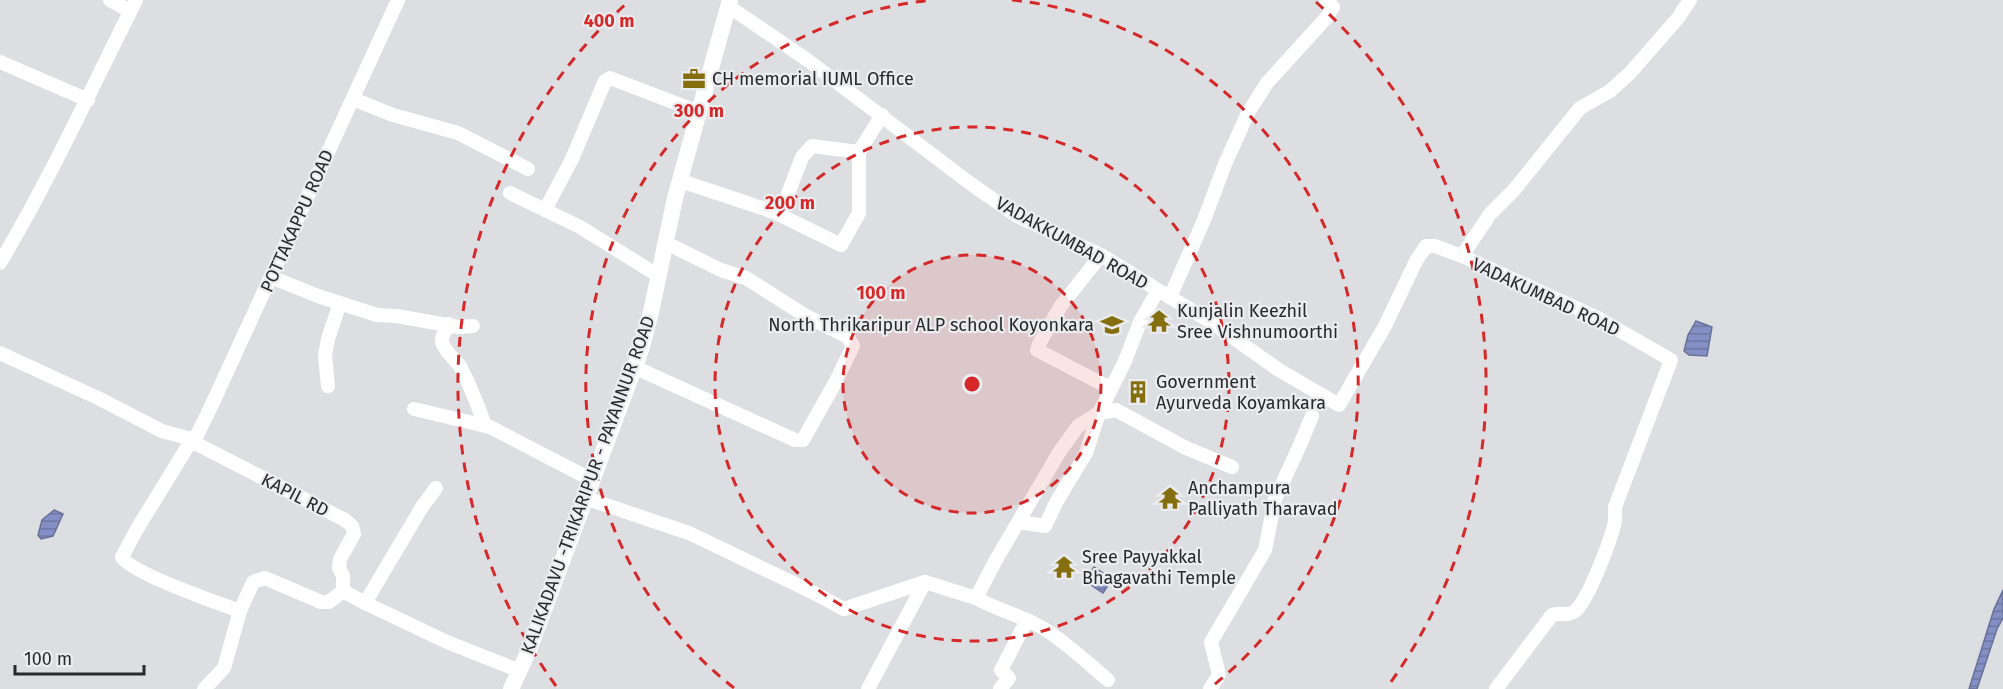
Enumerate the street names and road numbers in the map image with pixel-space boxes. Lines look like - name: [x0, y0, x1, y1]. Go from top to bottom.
- street label: POTTAKAPPU ROAD: [256, 146, 338, 296]
- street label: VADAKKUMBAD ROAD: [992, 192, 1152, 294]
- street label: VADAKUMBAD ROAD: [1469, 253, 1623, 341]
- street label: KALIKADAVU -TRIKARIPUR - PAYANNUR ROAD: [516, 313, 660, 657]
- street label: KAPIL RD: [258, 469, 332, 521]

